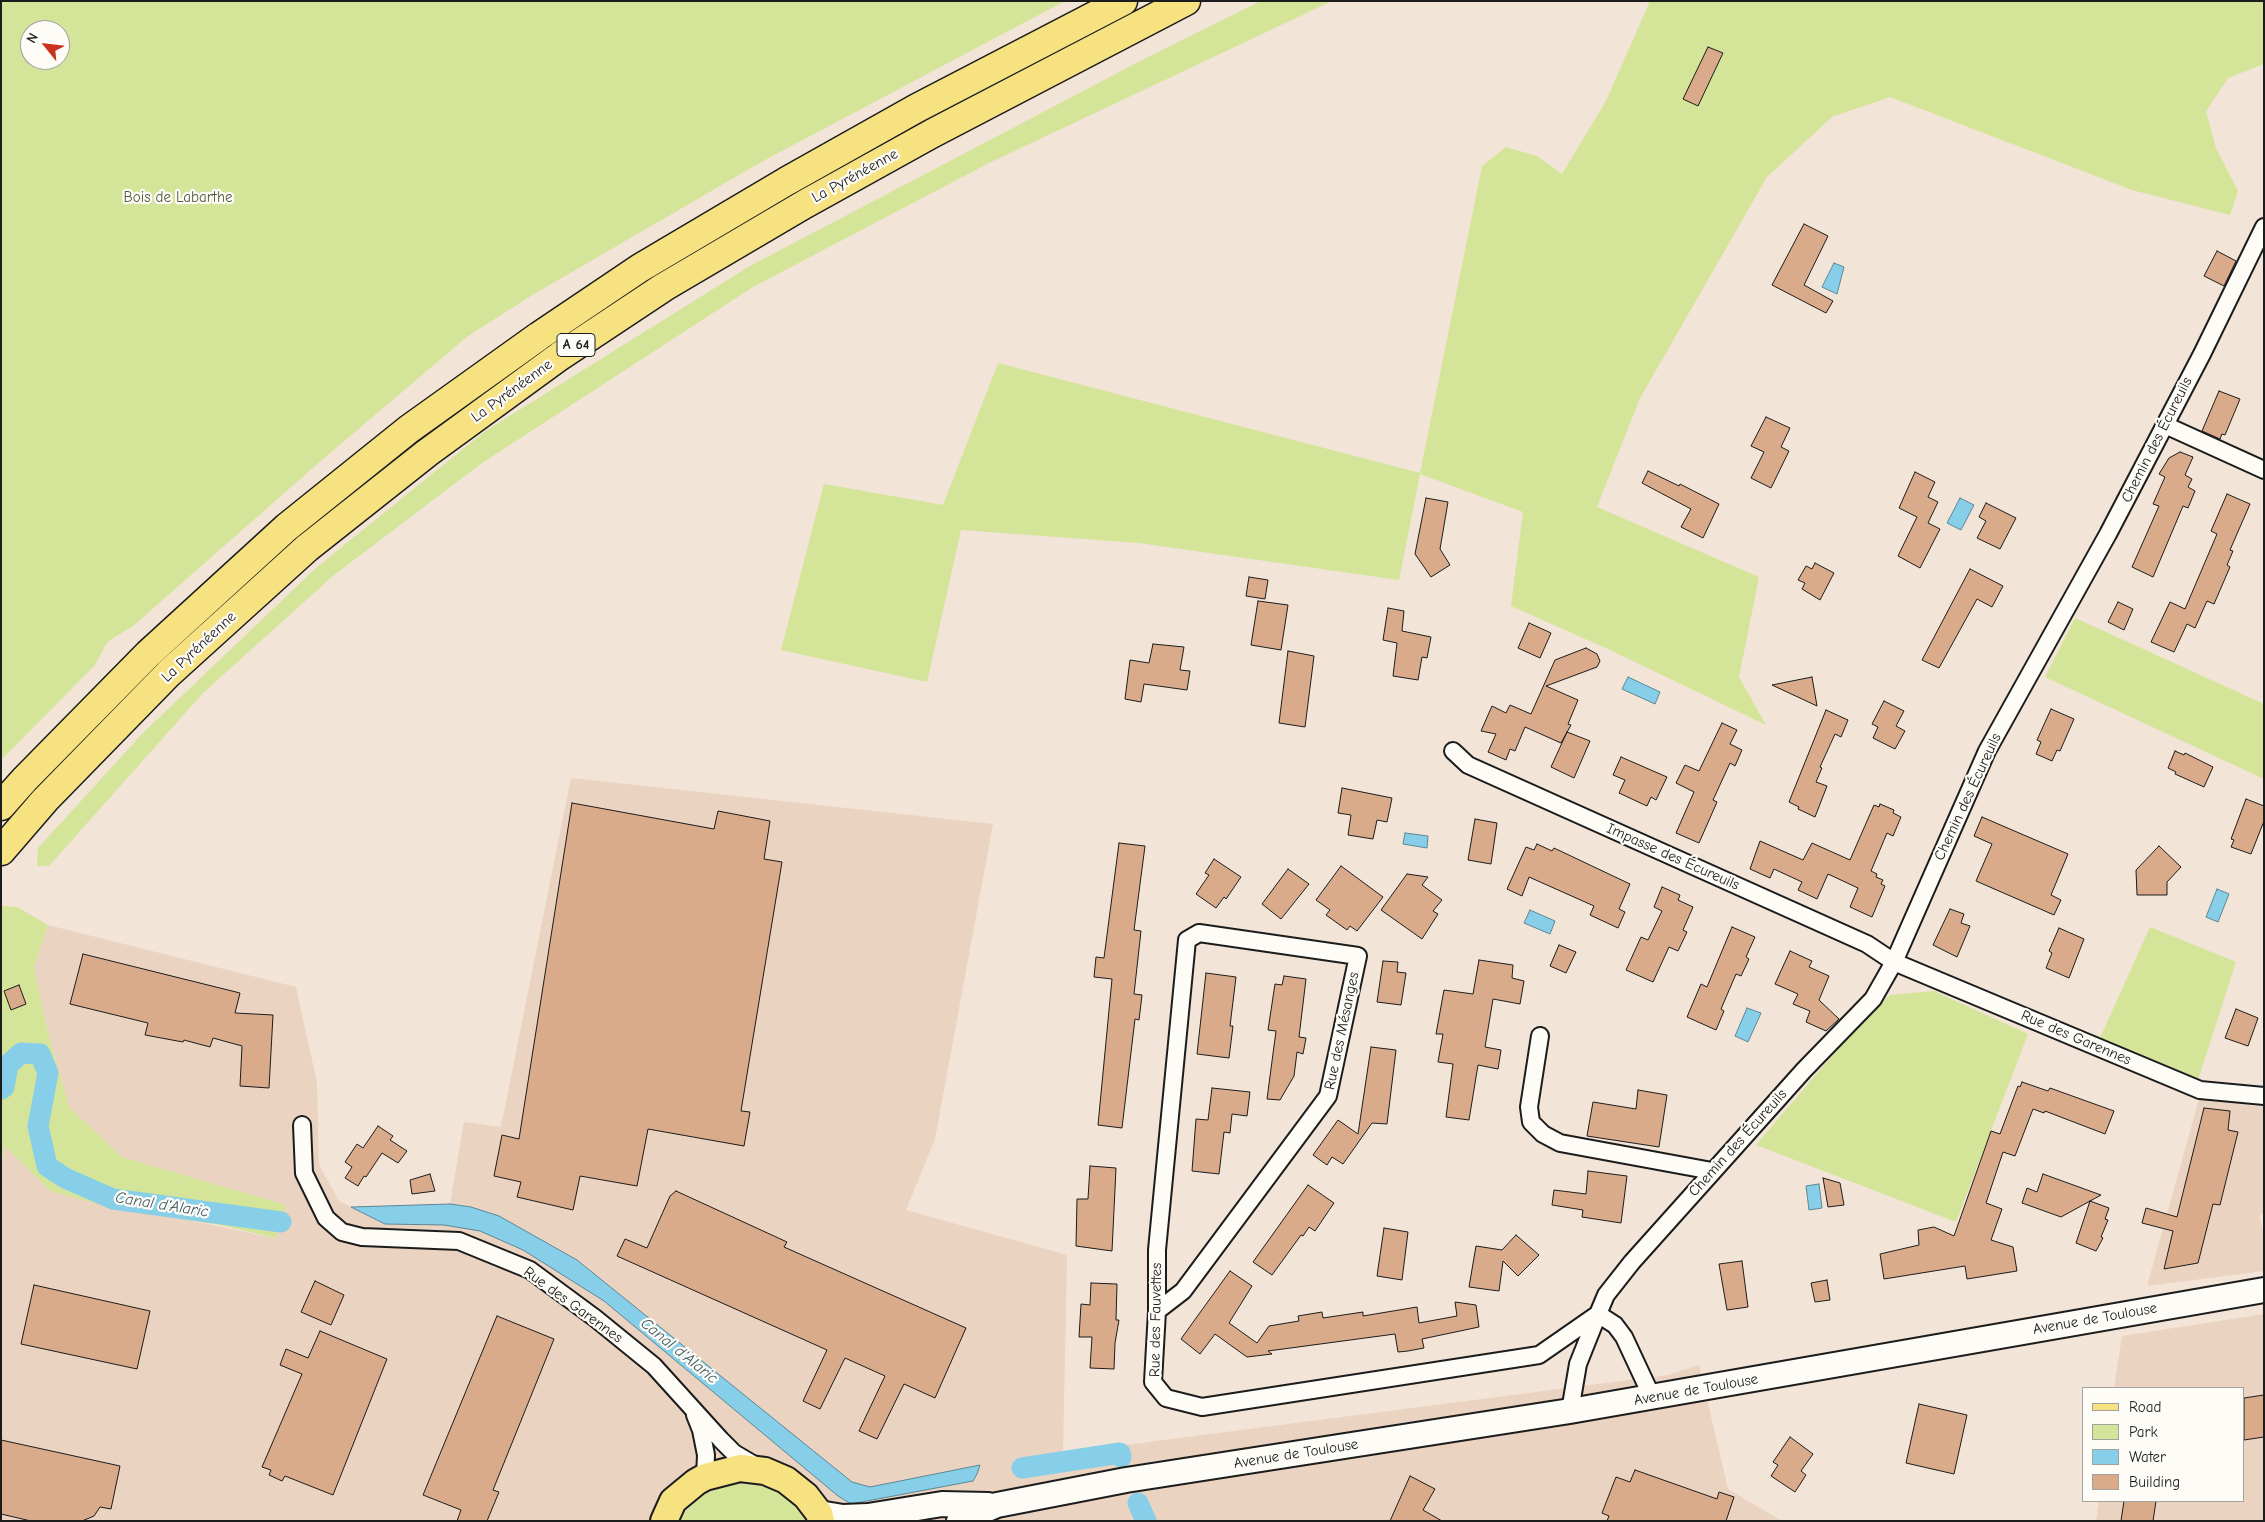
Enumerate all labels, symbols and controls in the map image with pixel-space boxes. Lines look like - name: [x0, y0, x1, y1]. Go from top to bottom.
- north arrow: [20, 20, 70, 70]
- text: N: [23, 30, 42, 46]
- street label: La Pyrénéenne: [809, 145, 901, 207]
- park label: Bois de Labarthe: [124, 189, 232, 207]
- road number: A 64: [557, 334, 595, 356]
- street label: La Pyrénéenne: [468, 356, 556, 426]
- street label: Chemin des Écureuils: [2118, 374, 2196, 506]
- street label: La Pyrénéenne: [158, 608, 240, 686]
- street label: Chemin des Écureuils: [1931, 731, 2005, 863]
- street label: Impasse des Écureuils: [1604, 820, 1742, 894]
- street label: Rue des Mésanges: [1321, 971, 1363, 1091]
- street label: Rue des Garennes: [2018, 1007, 2134, 1069]
- street label: Chemin des Écureuils: [1685, 1086, 1791, 1200]
- water label: Canal d'Alaric: [114, 1188, 210, 1222]
- street label: Rue des Garennes: [520, 1263, 626, 1347]
- street label: Rue des Fauvettes: [1146, 1263, 1166, 1377]
- street label: Avenue de Toulouse: [2031, 1299, 2159, 1339]
- water label: Canal d'Alaric: [636, 1314, 722, 1388]
- street label: Avenue de Toulouse: [1632, 1370, 1760, 1410]
- legend: [2082, 1387, 2245, 1502]
- text: Road: [2129, 1398, 2161, 1416]
- text: Park: [2129, 1423, 2158, 1441]
- street label: Avenue de Toulouse: [1232, 1435, 1360, 1473]
- text: Water: [2129, 1448, 2166, 1466]
- text: Building: [2129, 1473, 2180, 1491]

